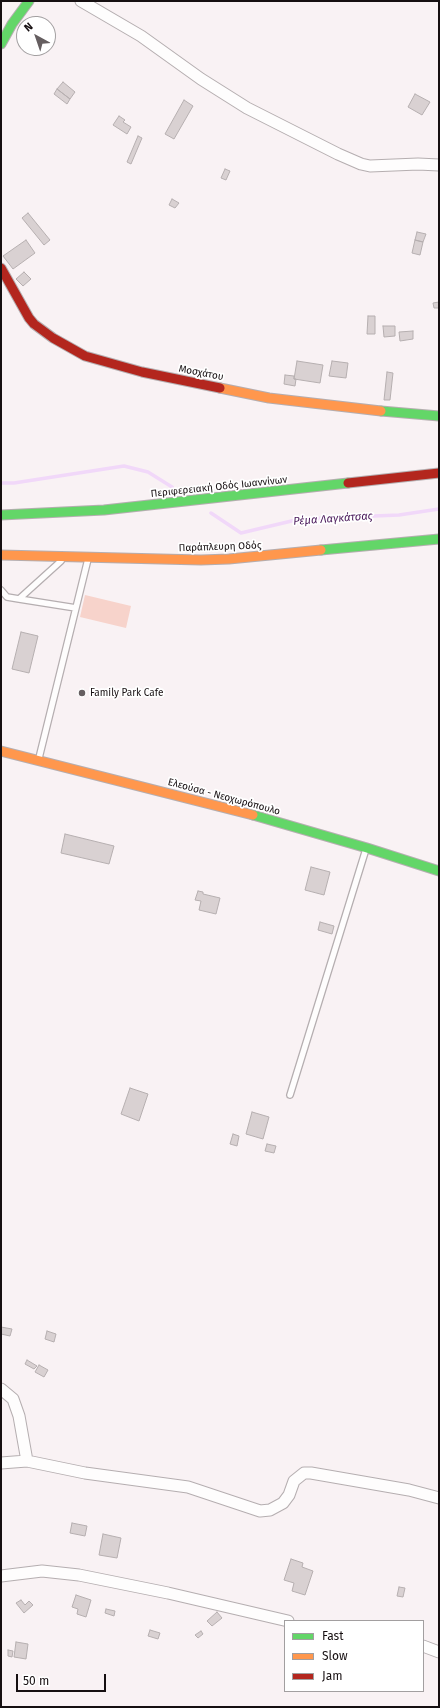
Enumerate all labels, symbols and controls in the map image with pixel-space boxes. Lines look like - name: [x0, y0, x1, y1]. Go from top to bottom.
- north arrow: [16, 16, 56, 56]
- text: N: [22, 20, 36, 35]
- street label: Μοσχάτου: [178, 363, 224, 383]
- street label: Περιφερειακή Οδός Ιωαννίνων: [150, 474, 288, 500]
- water label: Ρέμα Λαγκάτσας: [293, 510, 373, 528]
- street label: Παράπλευρη Οδός: [178, 540, 262, 554]
- place label: Family Park Cafe: [90, 687, 164, 699]
- marker: Family Park Cafe: [77, 688, 87, 698]
- street label: Ελεούσα - Νεοχωρόπουλο: [167, 776, 281, 818]
- legend: [284, 1620, 424, 1692]
- text: Fast: [322, 1629, 344, 1643]
- text: Slow: [322, 1649, 348, 1663]
- scale bar: [18, 1666, 108, 1692]
- text: Jam: [322, 1669, 342, 1683]
- text: 50 m: [23, 1674, 49, 1688]

